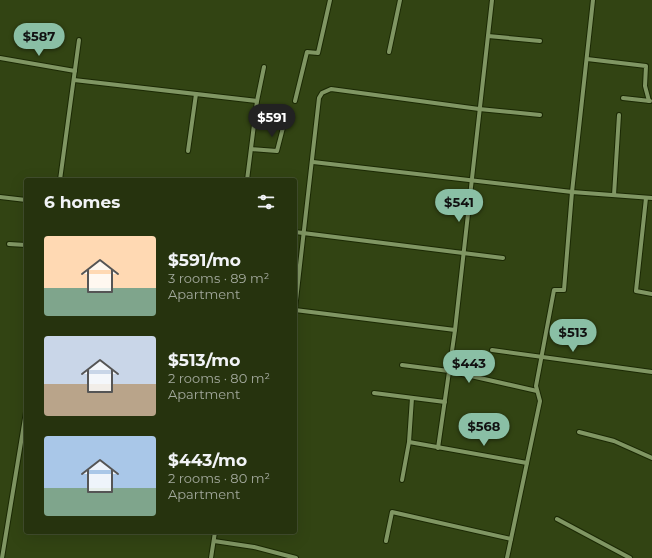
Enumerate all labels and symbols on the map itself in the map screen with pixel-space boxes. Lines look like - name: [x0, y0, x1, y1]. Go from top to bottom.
- pin: $587: [15, 23, 63, 57]
- pin: $591: [248, 104, 296, 138]
- pin: $541: [435, 189, 483, 223]
- pin: $513: [549, 319, 597, 353]
- pin: $443: [445, 350, 493, 384]
- pin: $568: [460, 413, 508, 447]

